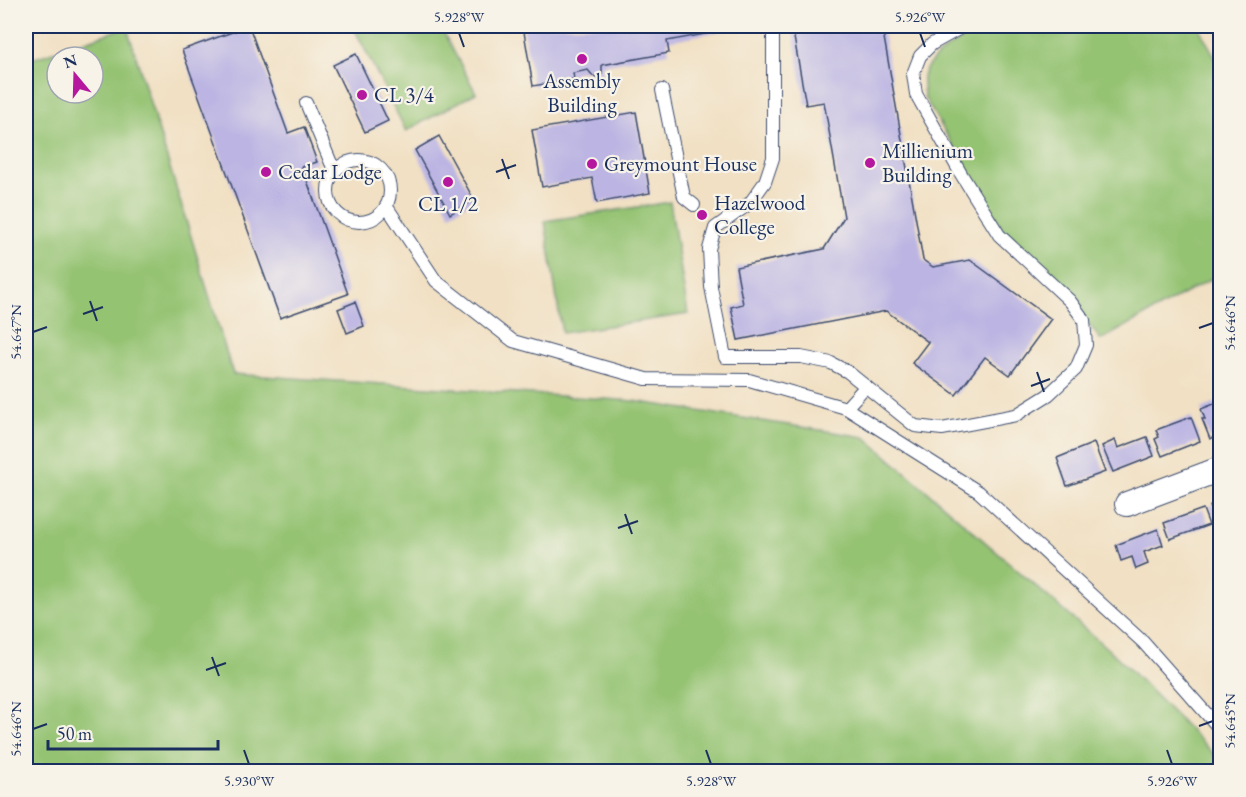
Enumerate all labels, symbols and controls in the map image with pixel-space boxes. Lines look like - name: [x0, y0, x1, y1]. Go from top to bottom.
- text: 5.928°W: [434, 7, 484, 26]
- text: 5.926°W: [895, 7, 945, 26]
- north arrow: [45, 45, 105, 105]
- text: N: [61, 49, 80, 73]
- marker: Assembly Building: [575, 52, 589, 66]
- place label: Assembly Building: [542, 67, 621, 118]
- place label: CL 3/4: [374, 81, 435, 108]
- marker: CL 3/4: [355, 88, 369, 102]
- place label: Millienium Building: [882, 137, 973, 188]
- place label: Greymount House: [604, 150, 757, 177]
- marker: Millienium Building: [863, 156, 877, 170]
- marker: Greymount House: [585, 157, 599, 171]
- place label: Cedar Lodge: [278, 158, 382, 185]
- marker: Cedar Lodge: [259, 165, 273, 179]
- marker: CL 1/2: [441, 175, 455, 189]
- place label: Hazelwood College: [714, 189, 806, 240]
- place label: CL 1/2: [418, 190, 478, 217]
- marker: Hazelwood College: [695, 208, 709, 222]
- text: 54.646°N: [1220, 295, 1239, 351]
- text: 54.647°N: [6, 304, 25, 360]
- text: 54.645°N: [1220, 693, 1239, 749]
- text: 54.646°N: [6, 701, 25, 757]
- scale bar: [48, 713, 218, 751]
- text: 50 m: [57, 722, 92, 745]
- text: 5.930°W: [224, 771, 274, 790]
- text: 5.928°W: [686, 771, 736, 790]
- text: 5.926°W: [1147, 771, 1197, 790]

